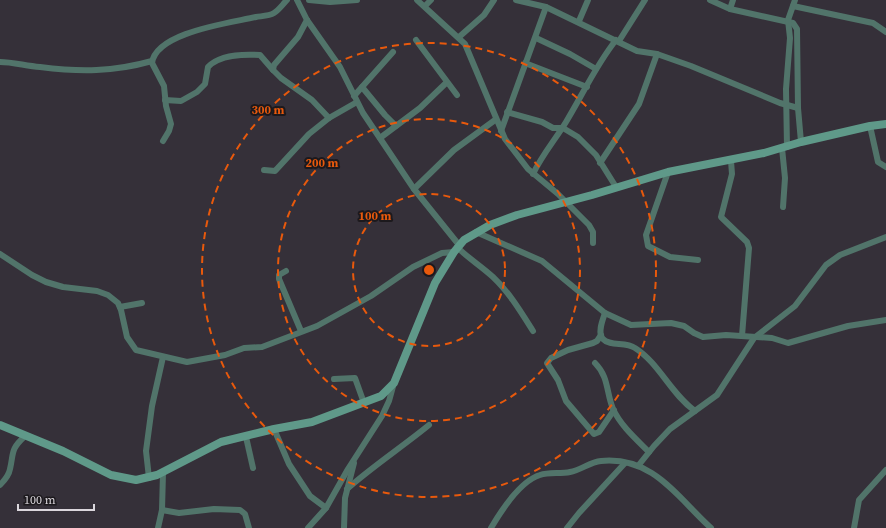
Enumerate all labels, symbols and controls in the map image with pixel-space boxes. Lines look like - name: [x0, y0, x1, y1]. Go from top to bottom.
- text: 300 m: [252, 102, 285, 118]
- text: 200 m: [306, 155, 339, 171]
- text: 100 m: [359, 208, 392, 224]
- centre of rings: [422, 263, 436, 277]
- scale bar: [18, 486, 94, 512]
- text: 100 m: [24, 492, 56, 508]

